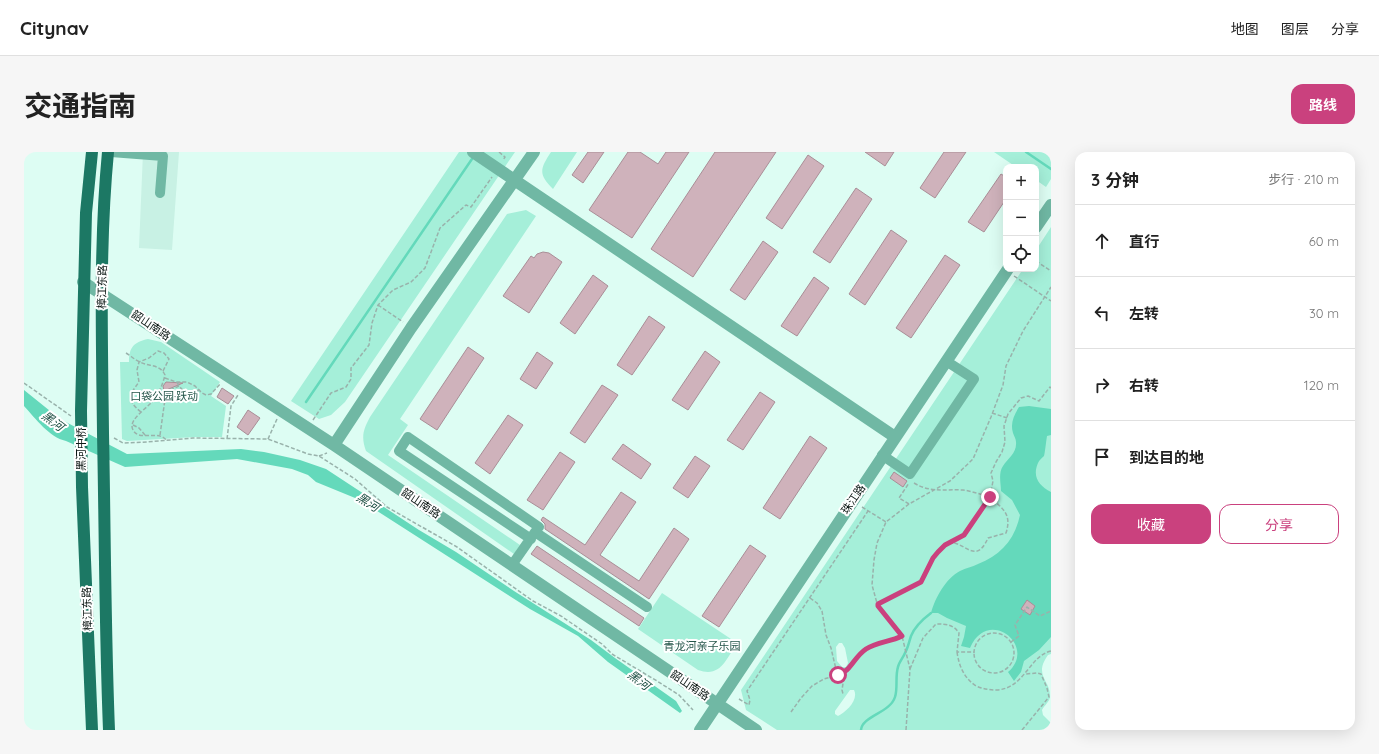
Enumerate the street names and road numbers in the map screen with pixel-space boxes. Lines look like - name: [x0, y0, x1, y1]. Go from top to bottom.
- street label: 樟江东路: [95, 265, 109, 309]
- street label: 韶山南路: [129, 307, 173, 343]
- street label: 黑河中桥: [74, 427, 88, 471]
- street label: 珠江路: [838, 481, 868, 517]
- street label: 韶山南路: [399, 485, 443, 521]
- street label: 樟江东路: [79, 587, 95, 631]
- street label: 韶山南路: [668, 667, 712, 703]

